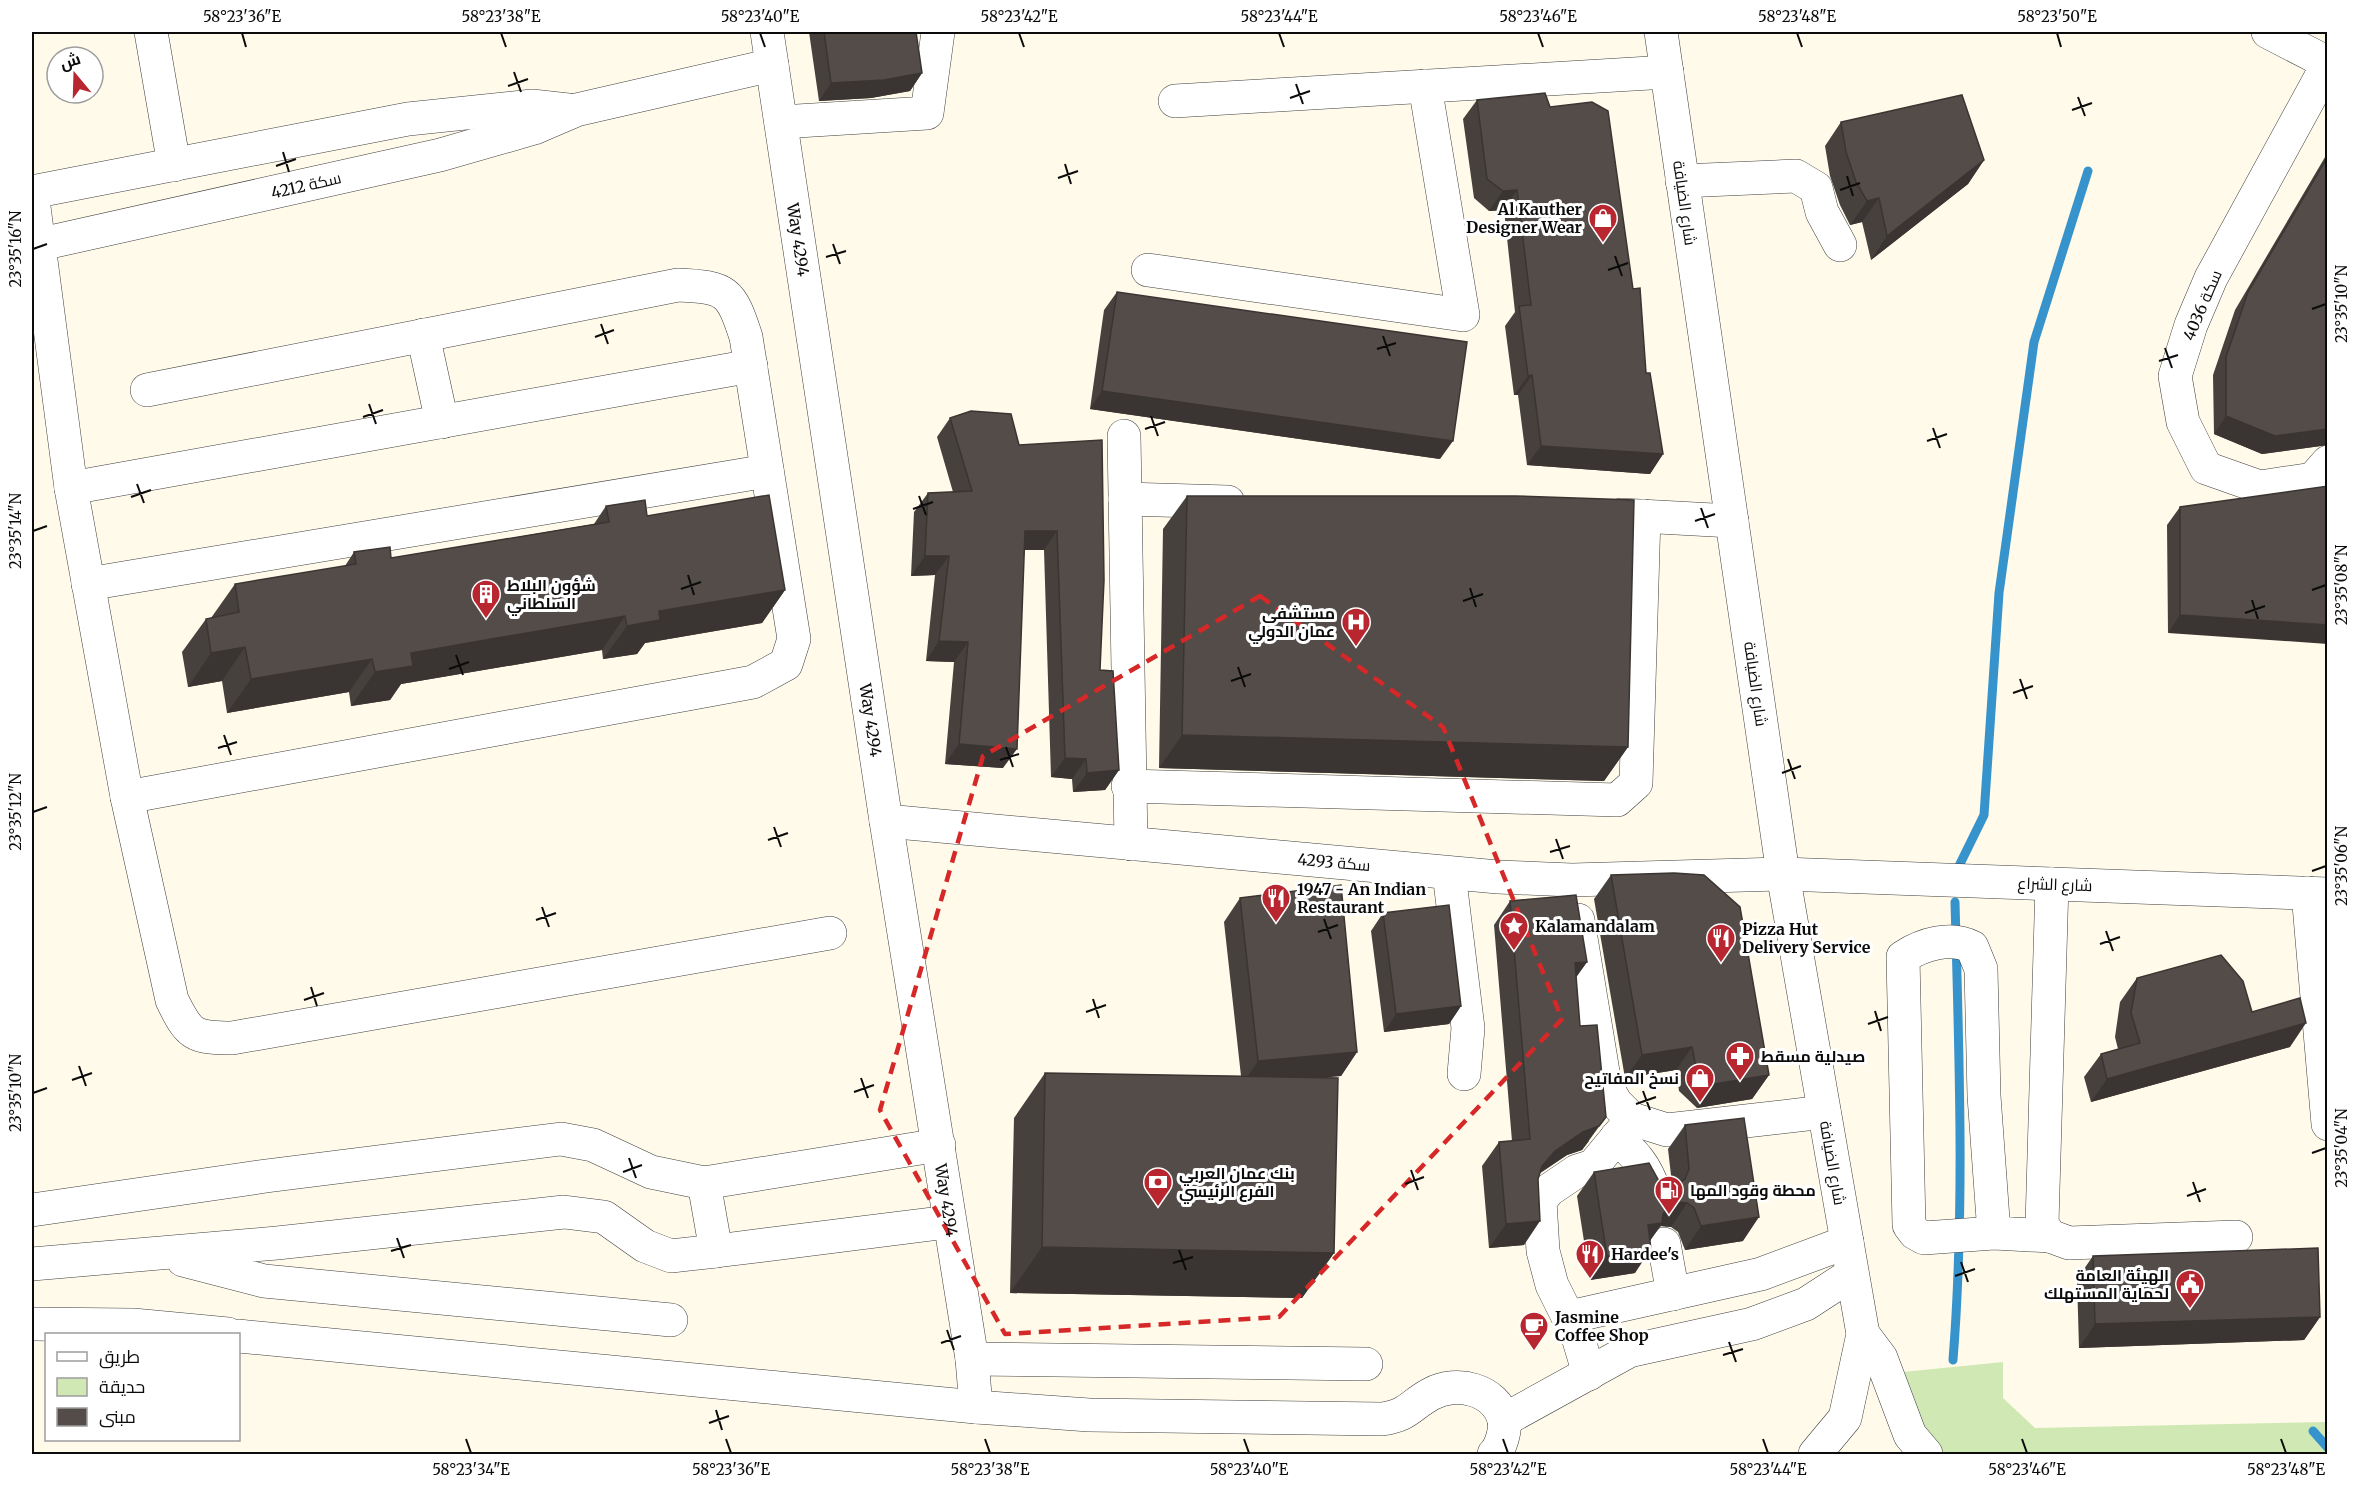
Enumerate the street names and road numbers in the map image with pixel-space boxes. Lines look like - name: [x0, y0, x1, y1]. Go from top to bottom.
- street label: شارع الضيافة: [1667, 159, 1701, 247]
- street label: سكة 4212: [269, 167, 343, 203]
- street label: Way 4294: [783, 201, 814, 278]
- street label: سكة 4036: [2178, 267, 2226, 343]
- street label: شارع الضيافة: [1738, 640, 1772, 728]
- street label: Way 4294: [855, 681, 886, 758]
- street label: سكة 4293: [1297, 849, 1371, 875]
- street label: شارع الشراع: [2017, 873, 2093, 897]
- street label: شارع الضيافة: [1814, 1119, 1850, 1207]
- street label: Way 4294: [931, 1161, 962, 1239]

